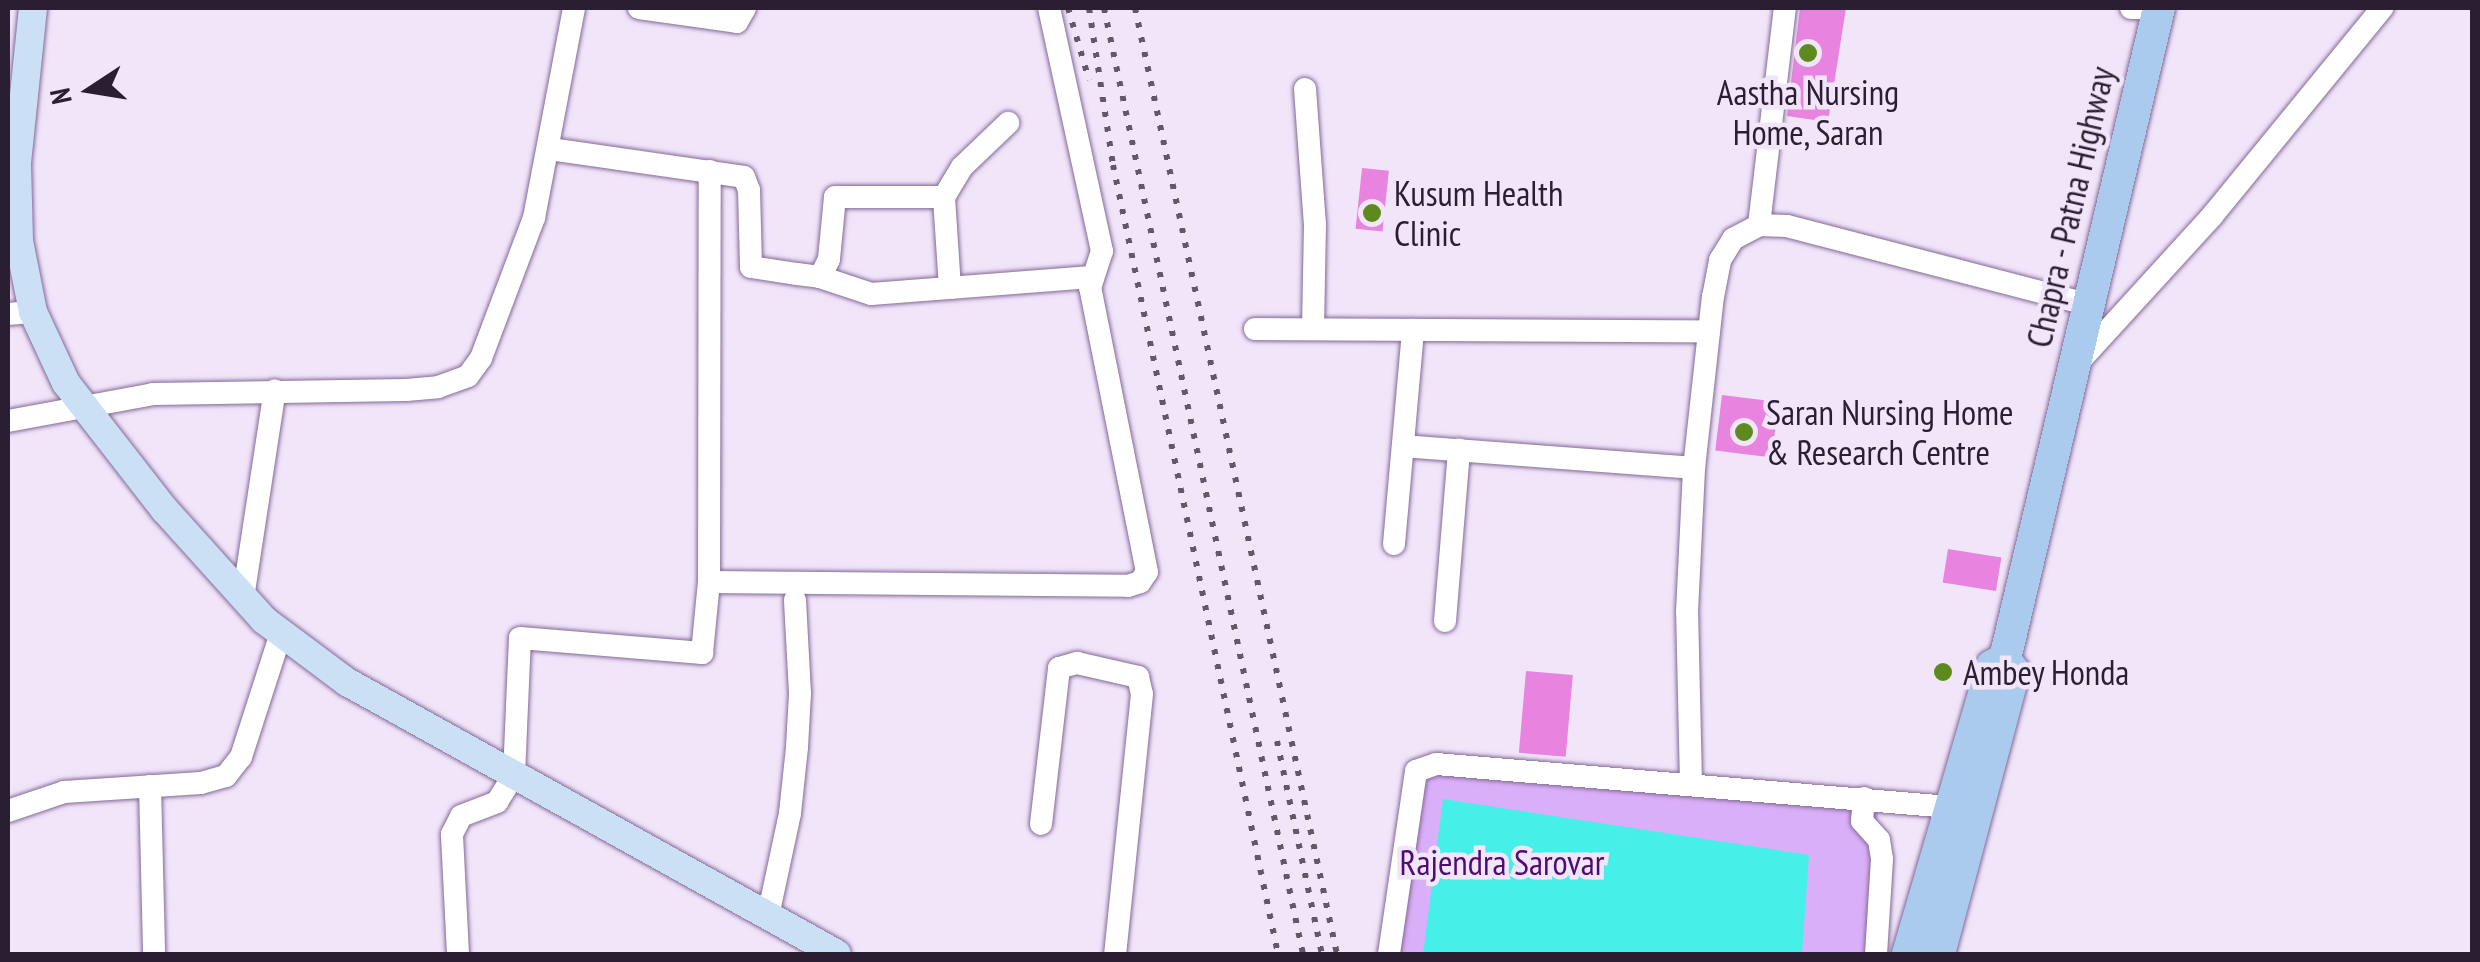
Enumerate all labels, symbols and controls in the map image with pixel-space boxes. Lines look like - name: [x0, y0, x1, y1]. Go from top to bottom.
- north arrow: [40, 40, 140, 140]
- marker: Aastha Nursing Home, Saran: [1795, 40, 1821, 66]
- street label: Chapra - Patna Highway: [2017, 61, 2123, 353]
- place label: Aastha Nursing Home, Saran: [1717, 71, 1899, 153]
- text: N: [40, 85, 80, 108]
- place label: Kusum Health Clinic: [1394, 172, 1563, 254]
- marker: Kusum Health Clinic: [1359, 200, 1385, 226]
- place label: Saran Nursing Home & Research Centre: [1766, 391, 2013, 473]
- marker: Saran Nursing Home & Research Centre: [1731, 419, 1757, 445]
- place label: Ambey Honda: [1963, 651, 2130, 693]
- marker: Ambey Honda: [1932, 661, 1954, 683]
- park label: Rajendra Sarovar: [1400, 841, 1604, 883]

